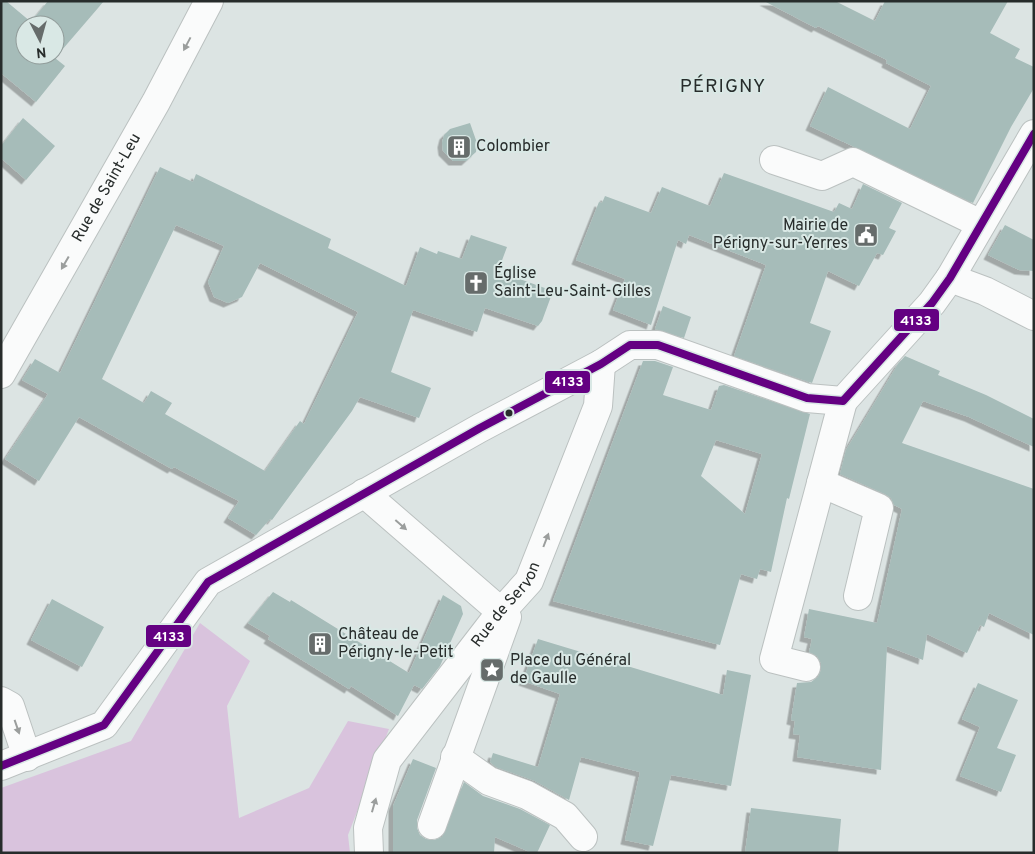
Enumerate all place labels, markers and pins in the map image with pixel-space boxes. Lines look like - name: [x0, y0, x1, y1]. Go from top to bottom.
- building icon: Colombier: [446, 134, 472, 160]
- place label: Colombier: [476, 137, 550, 157]
- place label: Mairie de Périgny-sur-Yerres: [713, 216, 848, 254]
- public building icon: Mairie de Périgny-sur-Yerres: [853, 222, 879, 248]
- place label: Église Saint-Leu-Saint-Gilles: [494, 262, 651, 302]
- church icon: Église Saint-Leu-Saint-Gilles: [463, 270, 489, 296]
- unlabelled marker: [504, 408, 514, 418]
- place label: Château de Périgny-le-Petit: [338, 625, 453, 663]
- building icon: Château de Périgny-le-Petit: [307, 631, 333, 657]
- place label: Place du Général de Gaulle: [510, 651, 631, 689]
- place icon: Place du Général de Gaulle: [479, 657, 505, 683]

